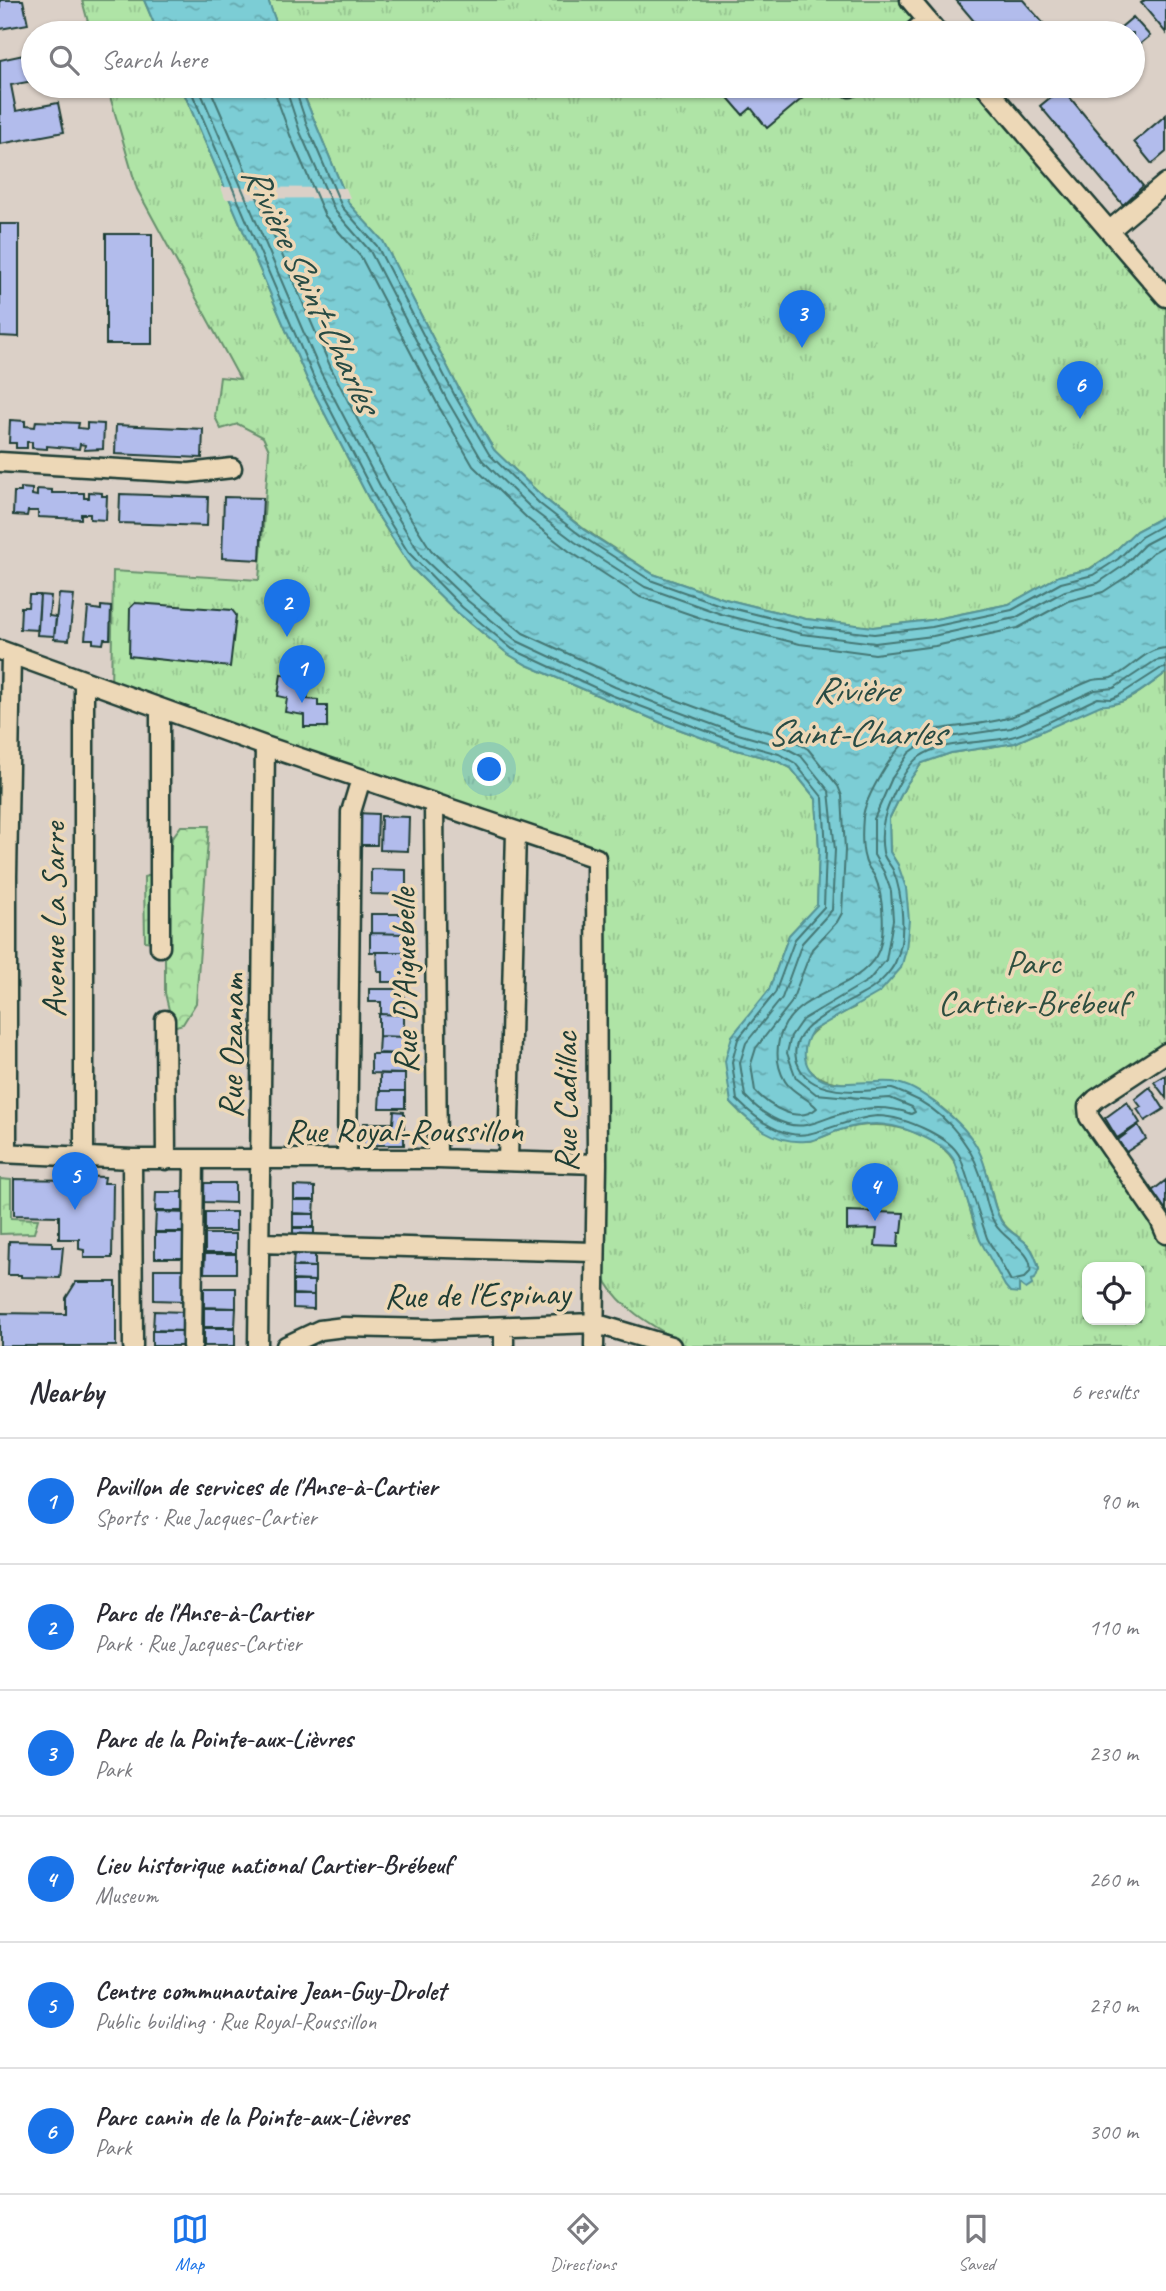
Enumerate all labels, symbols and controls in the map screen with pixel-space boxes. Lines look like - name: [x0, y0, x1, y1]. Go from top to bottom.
- search box: [21, 21, 1145, 98]
- icon: search: [45, 41, 83, 79]
- text: Search here: [101, 43, 207, 76]
- water label: Rivière Saint-Charles: [232, 157, 395, 426]
- pin: 3: [779, 290, 825, 348]
- pin: 6: [1057, 361, 1103, 419]
- pin: 2: [264, 579, 310, 637]
- pin: 1: [279, 645, 325, 703]
- water label: Rivière Saint-Charles: [767, 666, 951, 756]
- your location: [472, 752, 506, 786]
- street label: Avenue La Sarre: [31, 820, 76, 1018]
- street label: Rue D'Aiguebelle: [380, 885, 429, 1074]
- park label: Parc Cartier-Brébeuf: [938, 940, 1135, 1025]
- street label: Rue Ozanam: [208, 972, 255, 1119]
- street label: Rue Cadillac: [543, 1030, 588, 1172]
- street label: Rue Royal-Roussillon: [285, 1108, 524, 1153]
- pin: 5: [52, 1152, 98, 1210]
- pin: 4: [852, 1163, 898, 1221]
- map controls: [1082, 1262, 1145, 1325]
- button: locate: [1082, 1262, 1145, 1325]
- street label: Rue de l'Espinay: [384, 1270, 573, 1319]
- text: Nearby: [28, 1373, 104, 1411]
- text: 6 results: [1071, 1377, 1138, 1406]
- text: Pavillon de services de l'Anse-à-Cartier: [95, 1470, 437, 1503]
- text: 1: [46, 1487, 56, 1516]
- text: 90 m: [1099, 1487, 1138, 1516]
- text: Sports · Rue Jacques-Cartier: [95, 1503, 317, 1532]
- text: Parc de l'Anse-à-Cartier: [95, 1596, 312, 1629]
- text: 2: [46, 1613, 56, 1642]
- text: 110 m: [1089, 1613, 1138, 1642]
- text: Park · Rue Jacques-Cartier: [95, 1629, 302, 1658]
- text: Parc de la Pointe-aux-Lièvres: [95, 1722, 353, 1755]
- text: 3: [46, 1739, 56, 1768]
- text: 230 m: [1089, 1739, 1138, 1768]
- text: Park: [95, 1755, 131, 1784]
- text: Lieu historique national Cartier-Brébeuf: [95, 1848, 452, 1881]
- text: 4: [46, 1865, 56, 1894]
- text: 260 m: [1089, 1865, 1138, 1894]
- text: Museum: [95, 1881, 158, 1910]
- text: Centre communautaire Jean-Guy-Drolet: [95, 1974, 446, 2007]
- text: 5: [46, 1991, 56, 2020]
- text: 270 m: [1089, 1991, 1138, 2020]
- text: Public building · Rue Royal-Roussillon: [95, 2007, 376, 2036]
- text: Parc canin de la Pointe-aux-Lièvres: [95, 2100, 408, 2133]
- text: 6: [46, 2117, 56, 2146]
- text: 300 m: [1089, 2117, 1138, 2146]
- text: Park: [95, 2133, 131, 2162]
- tab: Map: [171, 2210, 209, 2276]
- tab: Directions: [550, 2210, 616, 2276]
- tab: Saved: [957, 2210, 995, 2276]

